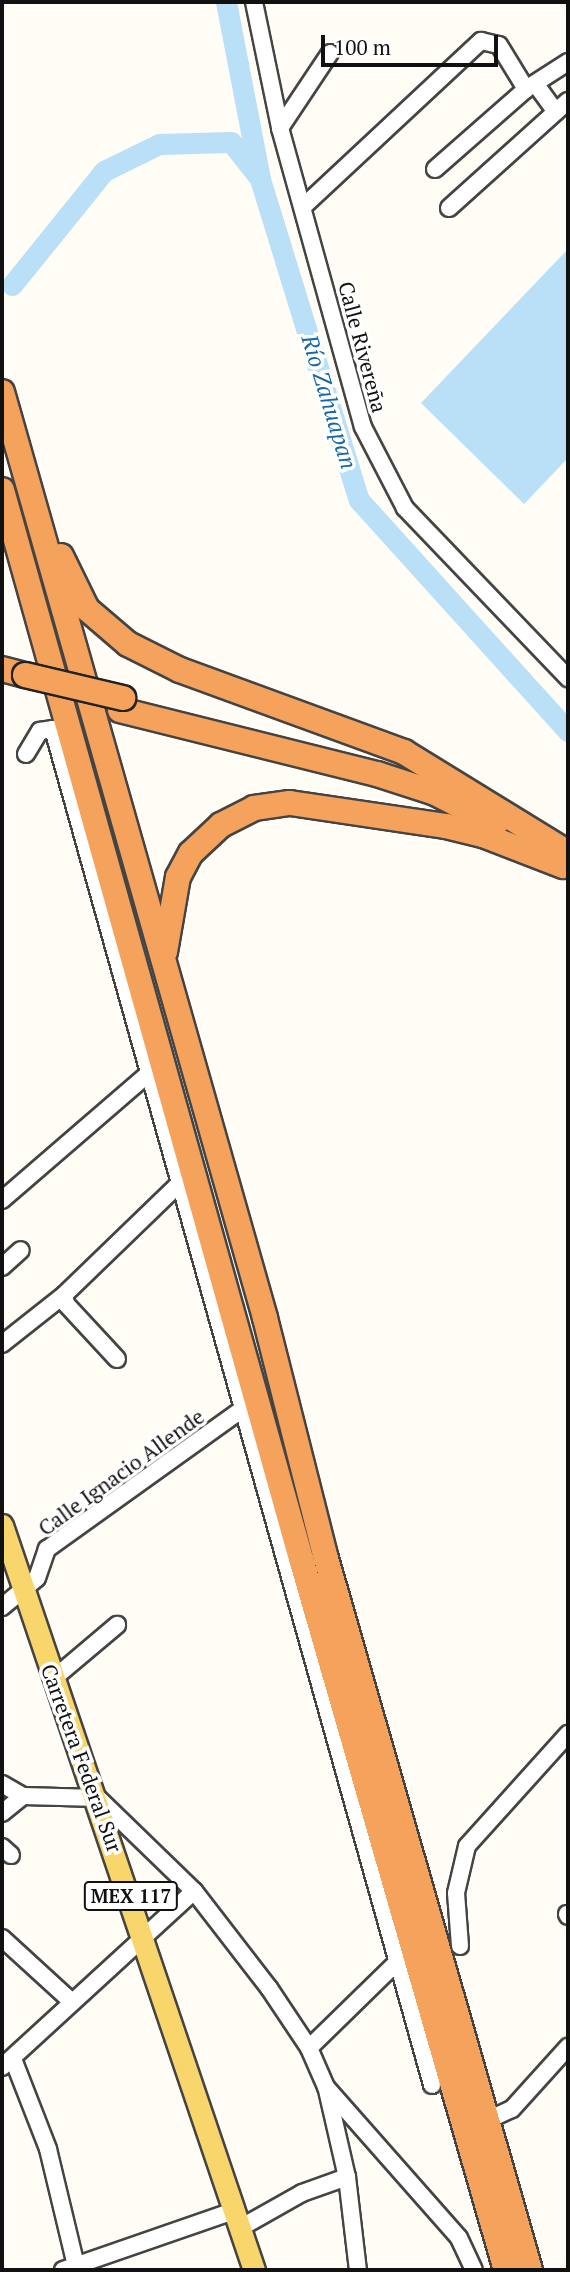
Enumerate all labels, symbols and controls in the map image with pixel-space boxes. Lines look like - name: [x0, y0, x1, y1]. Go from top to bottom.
- scale bar: [325, 21, 502, 65]
- text: 100 m: [334, 33, 391, 61]
- street label: Calle Rivereña: [333, 279, 393, 415]
- water label: Río Zahuapan: [295, 332, 363, 472]
- street label: Calle Ignacio Allende: [33, 1403, 209, 1541]
- street label: Carretera Federal Sur: [36, 1660, 128, 1856]
- road number: MEX 117: [84, 1880, 178, 1912]

